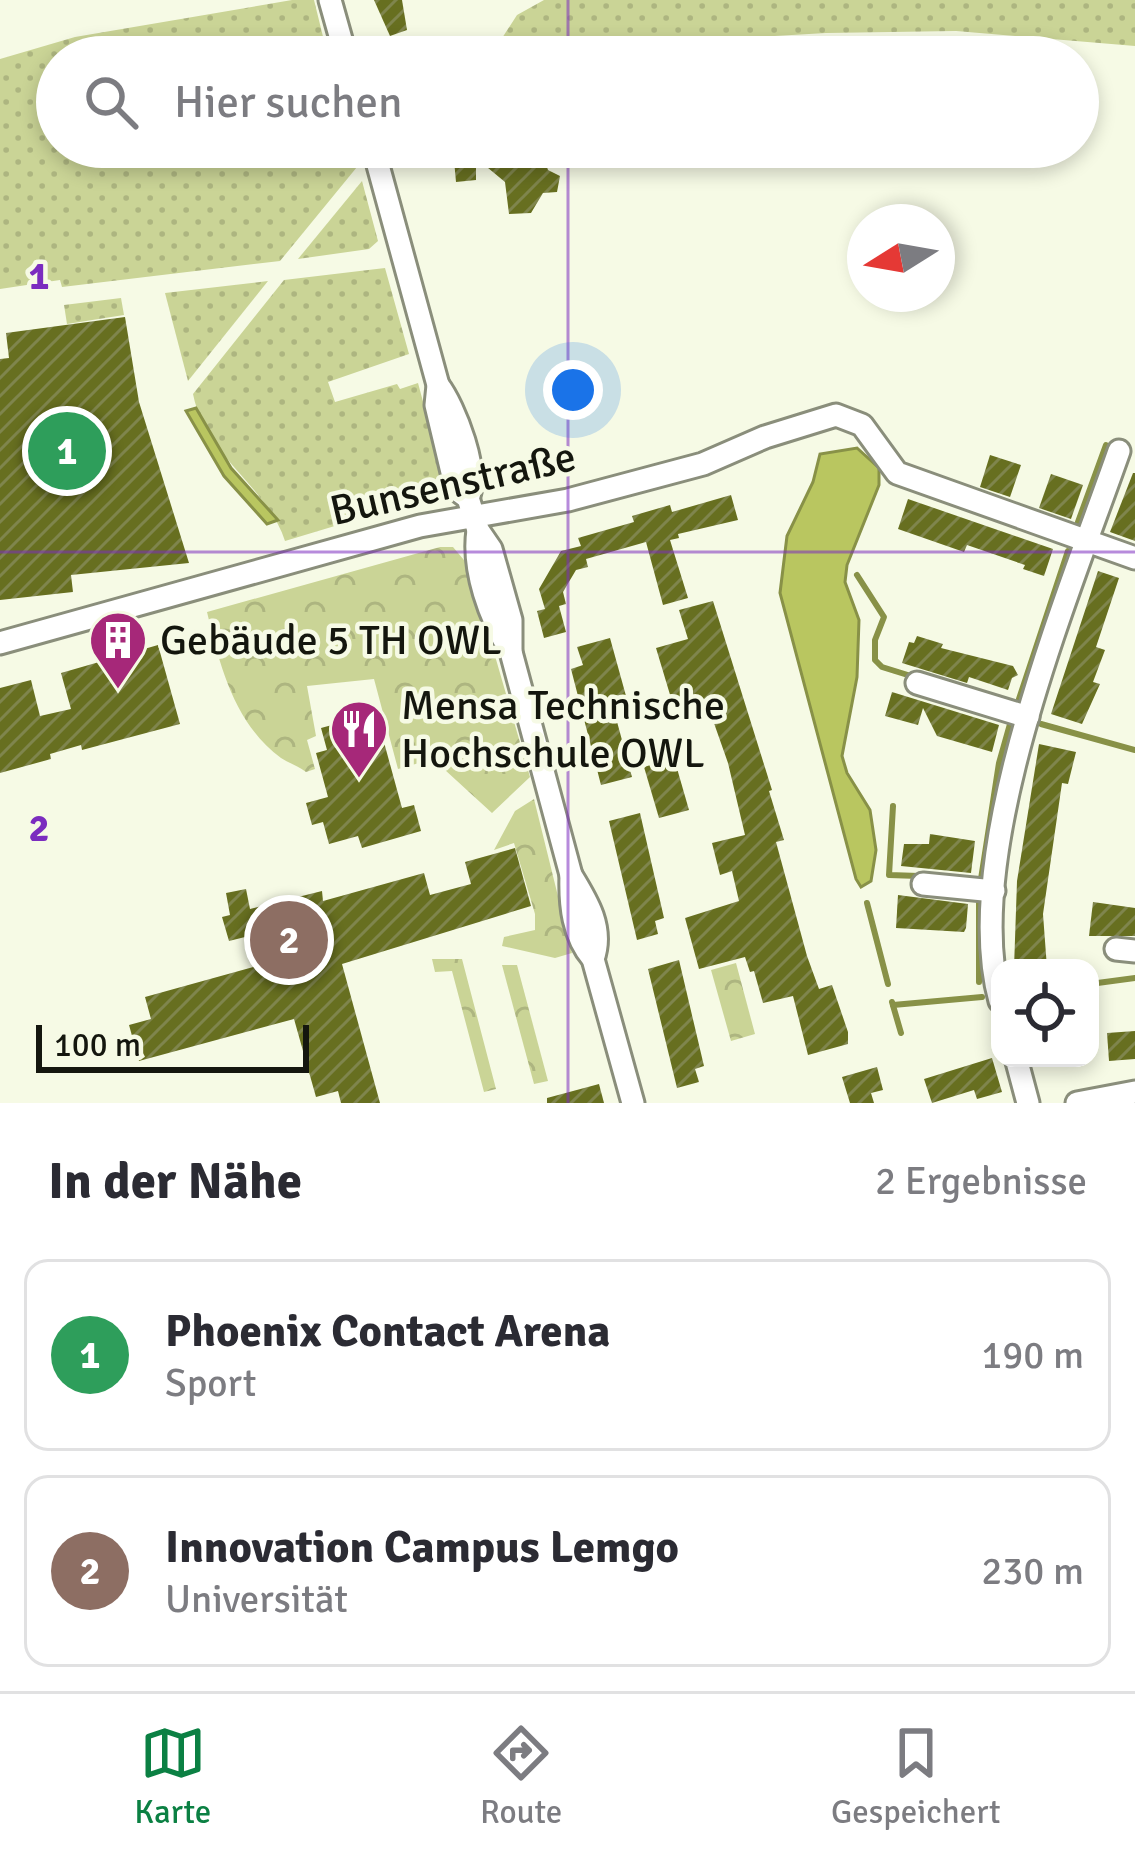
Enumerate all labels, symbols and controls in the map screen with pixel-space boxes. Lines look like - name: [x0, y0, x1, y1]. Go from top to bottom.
- search box: [36, 36, 1099, 168]
- icon: search: [78, 69, 144, 135]
- text: Hier suchen: [174, 75, 403, 130]
- north arrow: [847, 204, 955, 312]
- text: 1: [28, 252, 50, 300]
- your location: [543, 360, 603, 420]
- pin: 1: [28, 406, 106, 496]
- street label: Bunsenstraße: [325, 431, 581, 537]
- building icon: Gebäude 5 TH OWL: [87, 609, 149, 691]
- place label: Gebäude 5 TH OWL: [160, 615, 502, 666]
- place label: Mensa Technische Hochschule OWL: [401, 680, 725, 779]
- restaurant icon: Mensa Technische Hochschule OWL: [328, 698, 390, 780]
- text: 2: [28, 804, 50, 852]
- pin: 2: [250, 895, 328, 985]
- map controls: [991, 959, 1099, 1067]
- button: locate: [991, 959, 1099, 1067]
- scale bar: [36, 1019, 309, 1072]
- text: 100 m: [54, 1025, 141, 1066]
- text: In der Nähe: [48, 1150, 302, 1213]
- text: 2 Ergebnisse: [875, 1157, 1087, 1205]
- text: Phoenix Contact Arena: [165, 1304, 610, 1359]
- text: 1: [79, 1331, 101, 1379]
- text: 190 m: [981, 1331, 1084, 1379]
- text: Sport: [165, 1359, 256, 1407]
- text: Innovation Campus Lemgo: [165, 1520, 679, 1575]
- text: 2: [79, 1547, 101, 1595]
- text: 230 m: [981, 1547, 1084, 1595]
- text: Universität: [165, 1575, 348, 1623]
- tab: Karte: [134, 1720, 211, 1833]
- tab: Route: [480, 1720, 562, 1833]
- tab: Gespeichert: [831, 1720, 1001, 1833]

